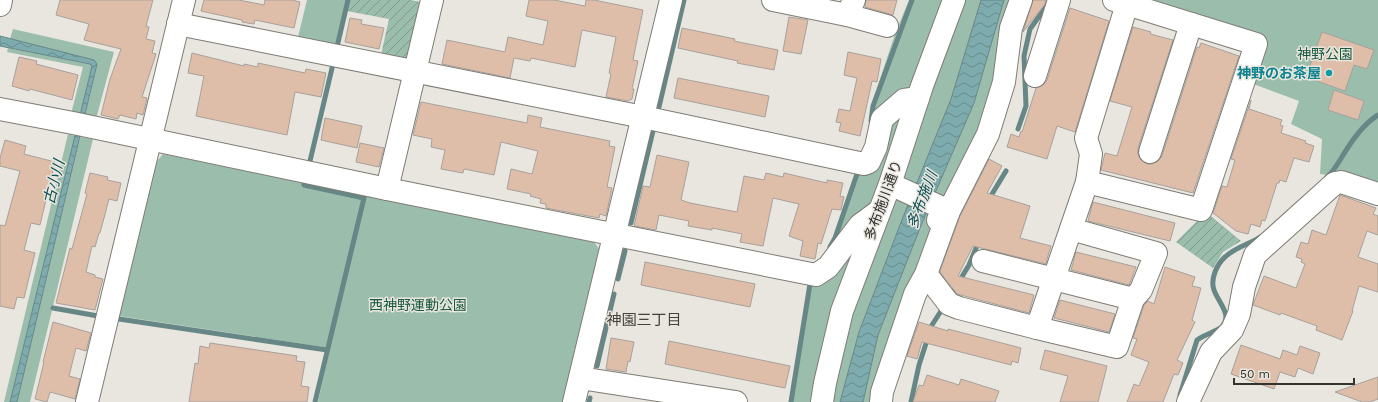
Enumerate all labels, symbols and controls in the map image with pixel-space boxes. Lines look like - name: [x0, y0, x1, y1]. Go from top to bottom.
- park label: 神野公園: [1297, 46, 1353, 62]
- place label: 神野のお茶屋: [1237, 65, 1321, 81]
- marker: 神野のお茶屋: [1324, 68, 1334, 78]
- water label: 古小川: [40, 156, 69, 206]
- street label: 多布施川通り: [861, 158, 905, 242]
- water label: 多布施川: [903, 167, 942, 231]
- park label: 西神野運動公園: [369, 297, 467, 313]
- district label: 神園三丁目: [606, 311, 682, 329]
- scale bar: [1234, 360, 1354, 386]
- text: 50 m: [1240, 367, 1270, 381]

